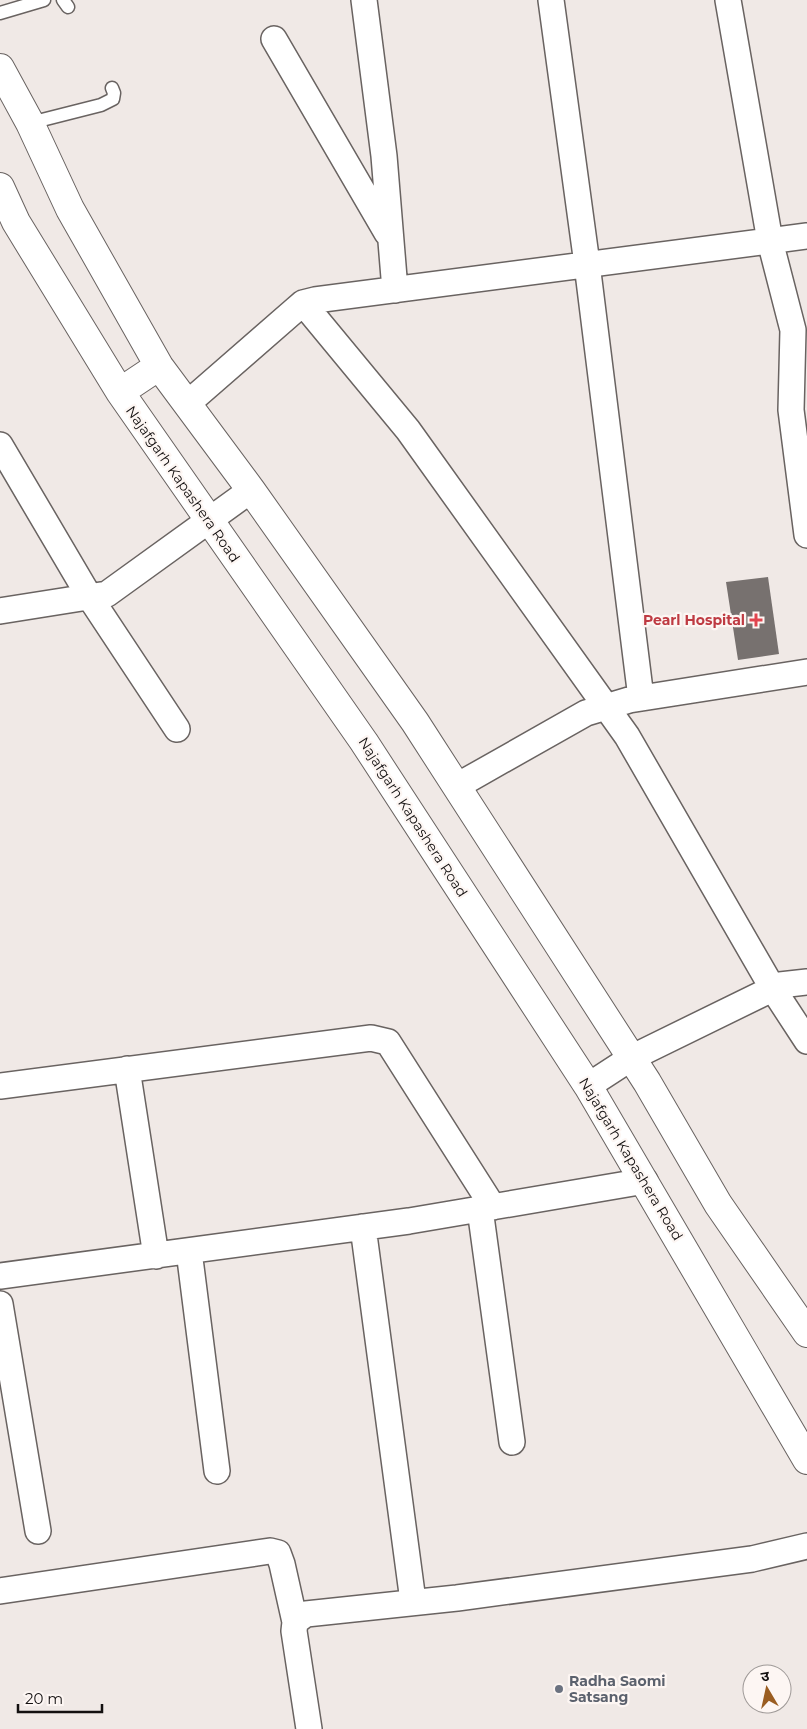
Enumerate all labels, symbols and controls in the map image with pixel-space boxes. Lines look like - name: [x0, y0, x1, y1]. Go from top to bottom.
- street label: Najafgarh Kapashera Road: [122, 402, 244, 566]
- place label: Pearl Hospital: [643, 611, 745, 629]
- marker: Pearl Hospital: [749, 613, 763, 627]
- street label: Najafgarh Kapashera Road: [355, 734, 471, 900]
- street label: Najafgarh Kapashera Road: [575, 1074, 687, 1244]
- north arrow: [742, 1664, 792, 1714]
- text: उ: [760, 1667, 771, 1686]
- place label: Radha Saomi Satsang: [569, 1672, 666, 1706]
- scale bar: [18, 1682, 101, 1714]
- marker: Radha Saomi Satsang: [553, 1683, 565, 1695]
- text: 20 m: [25, 1689, 63, 1708]

